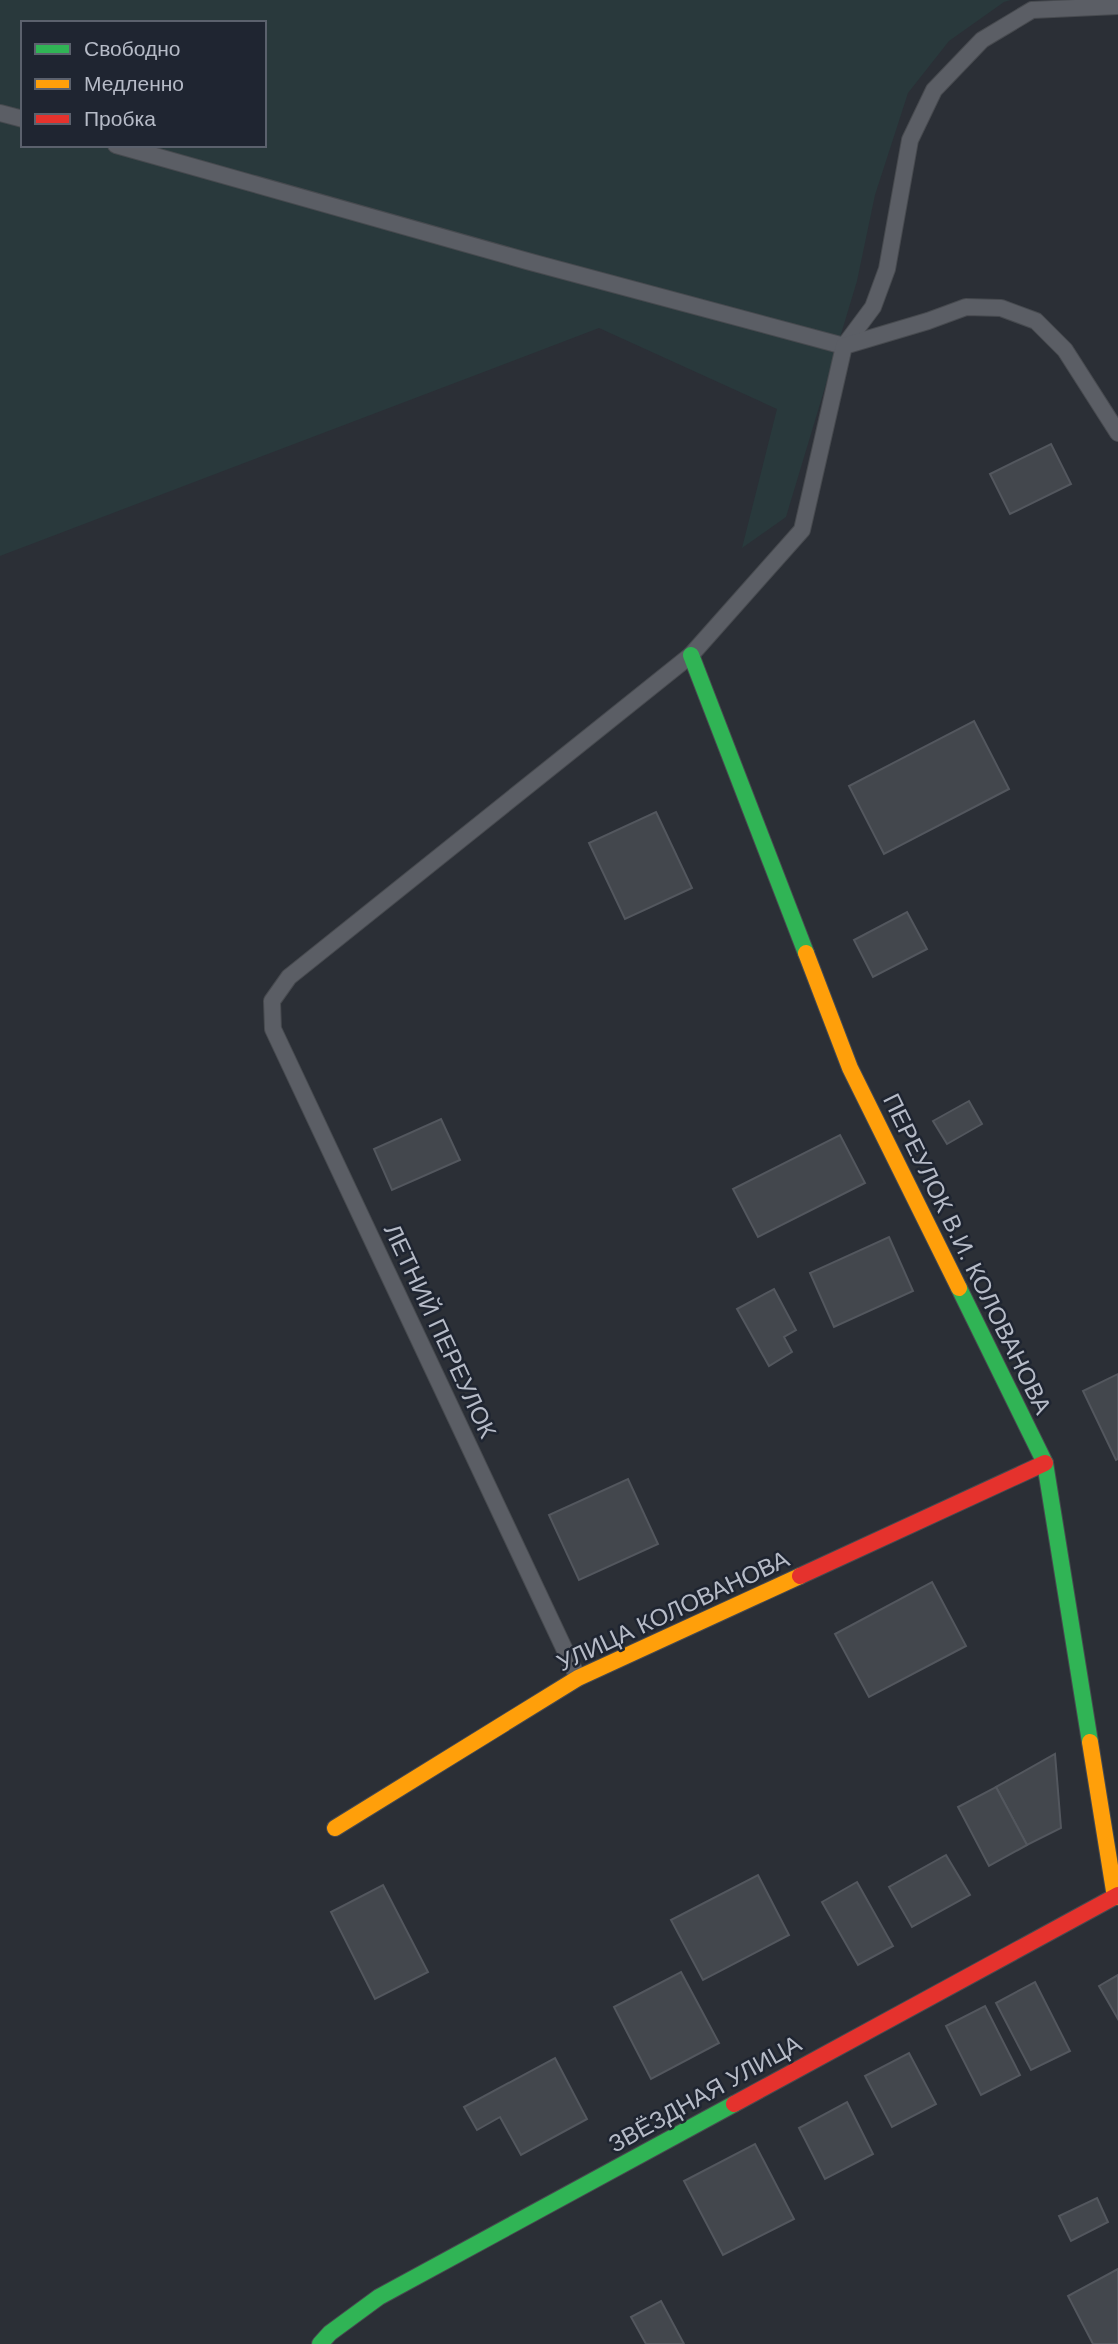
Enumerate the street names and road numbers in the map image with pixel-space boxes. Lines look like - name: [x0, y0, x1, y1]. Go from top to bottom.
- street label: ПЕРЕУЛОК В.И. КОЛОВАНОВА: [878, 1089, 1057, 1418]
- street label: ЛЕТНИЙ ПЕРЕУЛОК: [379, 1219, 502, 1442]
- street label: УЛИЦА КОЛОВАНОВА: [553, 1545, 793, 1676]
- street label: ЗВЁЗДНАЯ УЛИЦА: [604, 2029, 806, 2158]

